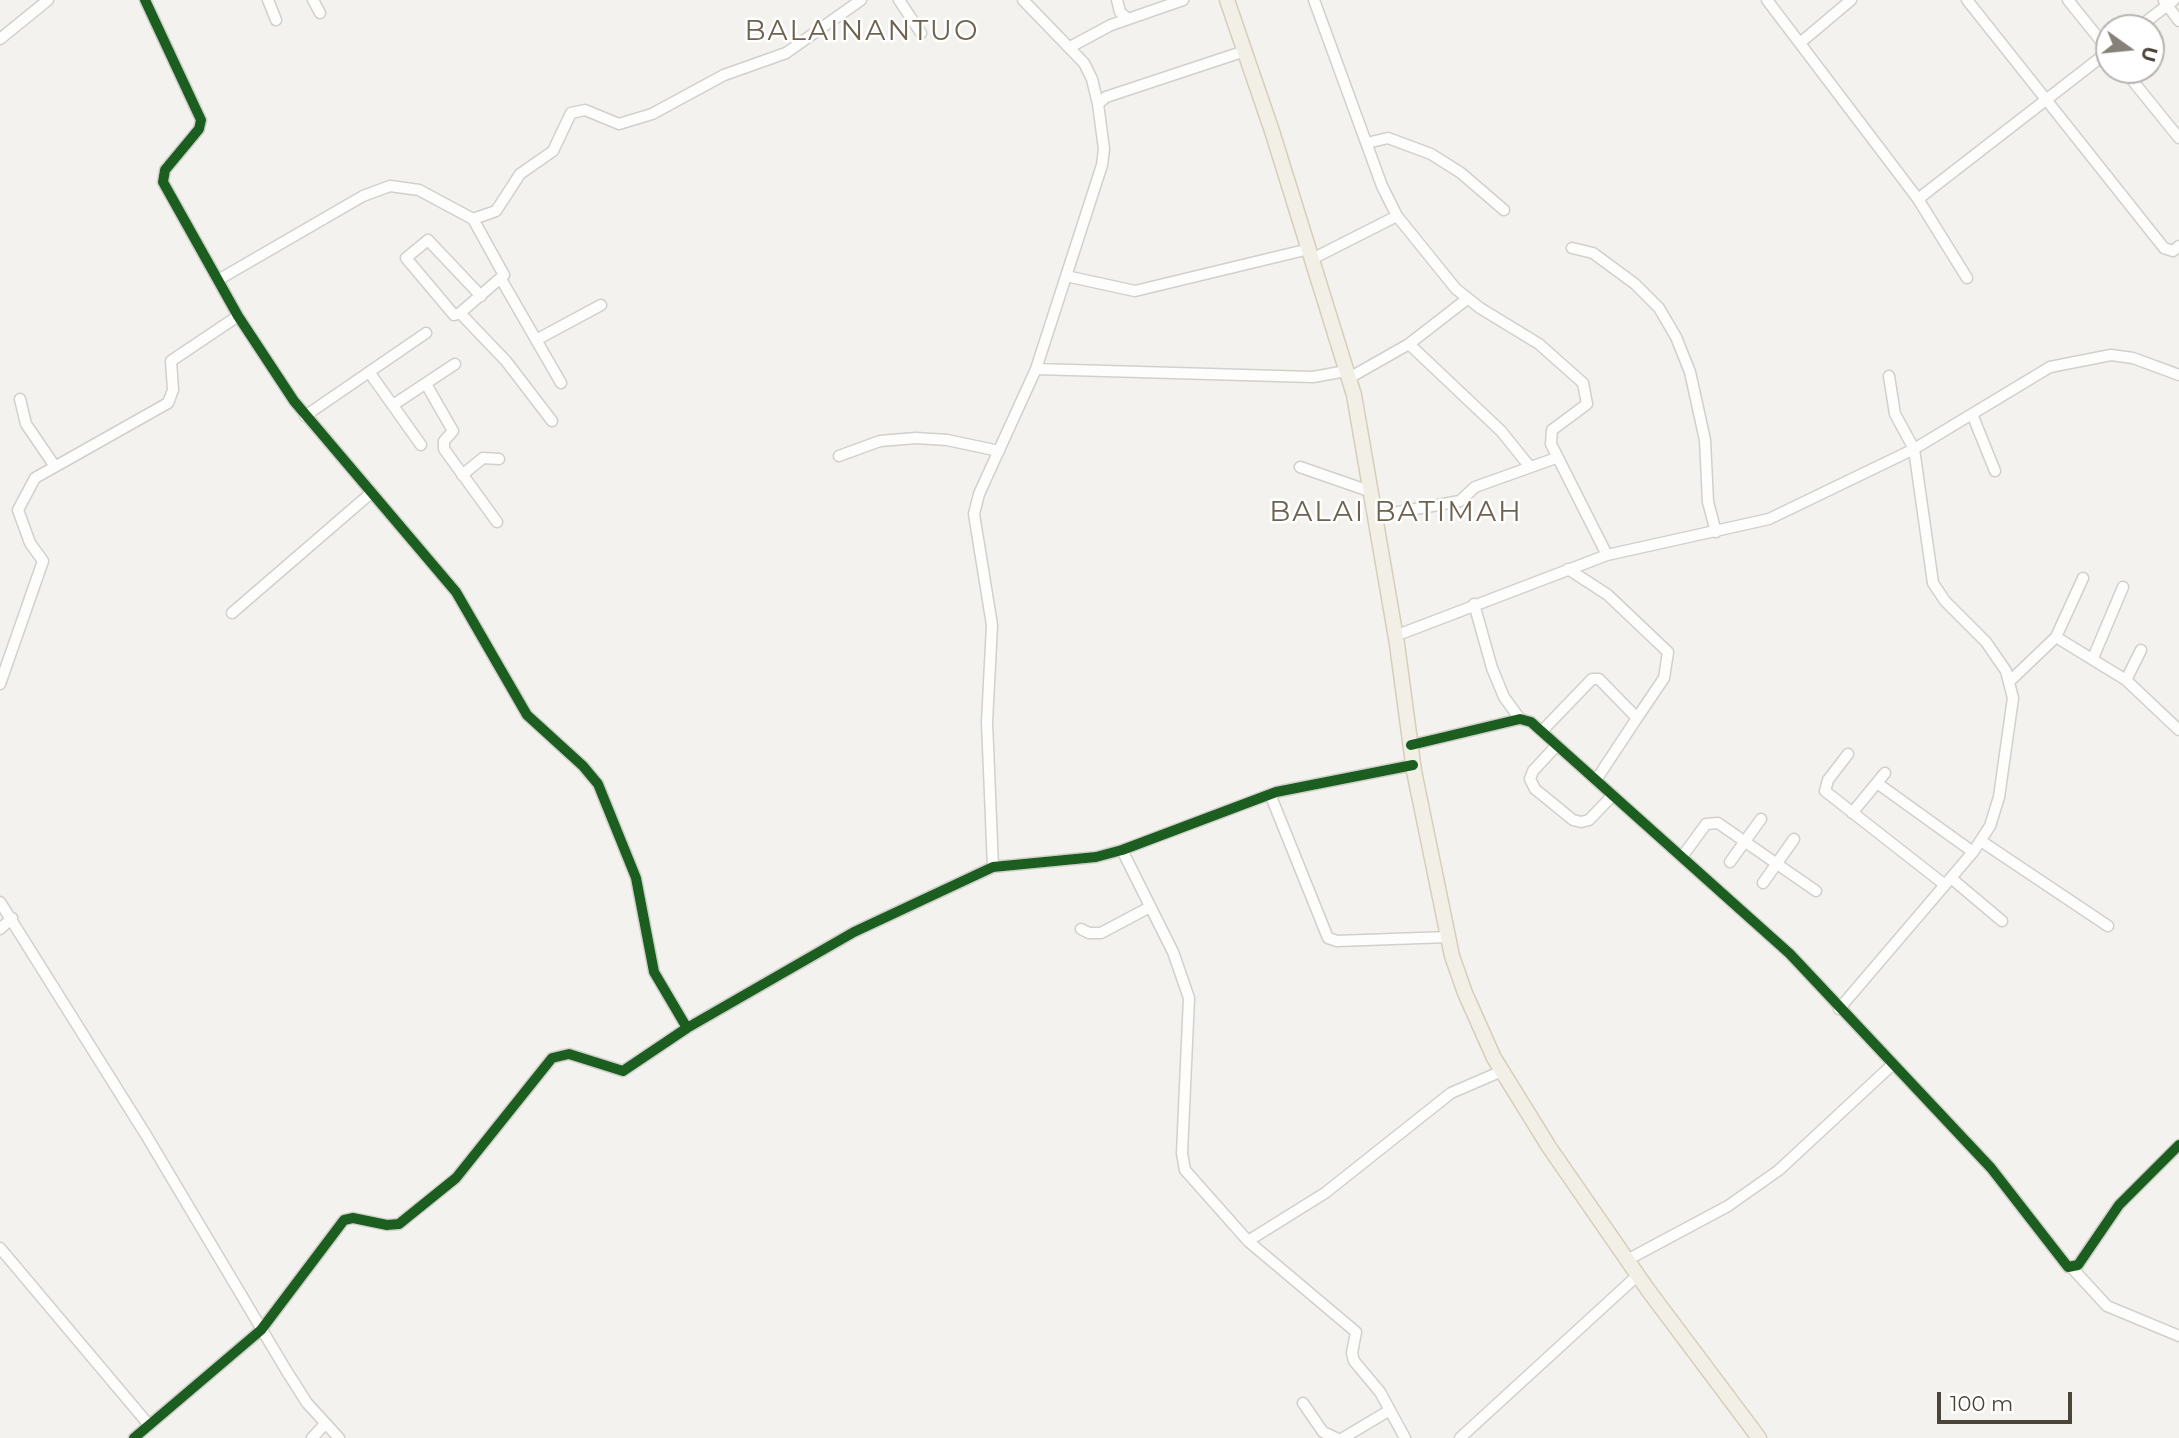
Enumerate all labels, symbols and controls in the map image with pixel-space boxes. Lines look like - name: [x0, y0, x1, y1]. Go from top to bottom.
- north arrow: [2095, 14, 2165, 84]
- district label: BALAINANTUO: [746, 15, 978, 49]
- text: U: [2136, 44, 2162, 64]
- district label: BALAI BATIMAH: [1271, 496, 1521, 530]
- scale bar: [1941, 1378, 2076, 1422]
- text: 100 m: [1950, 1391, 2013, 1416]

